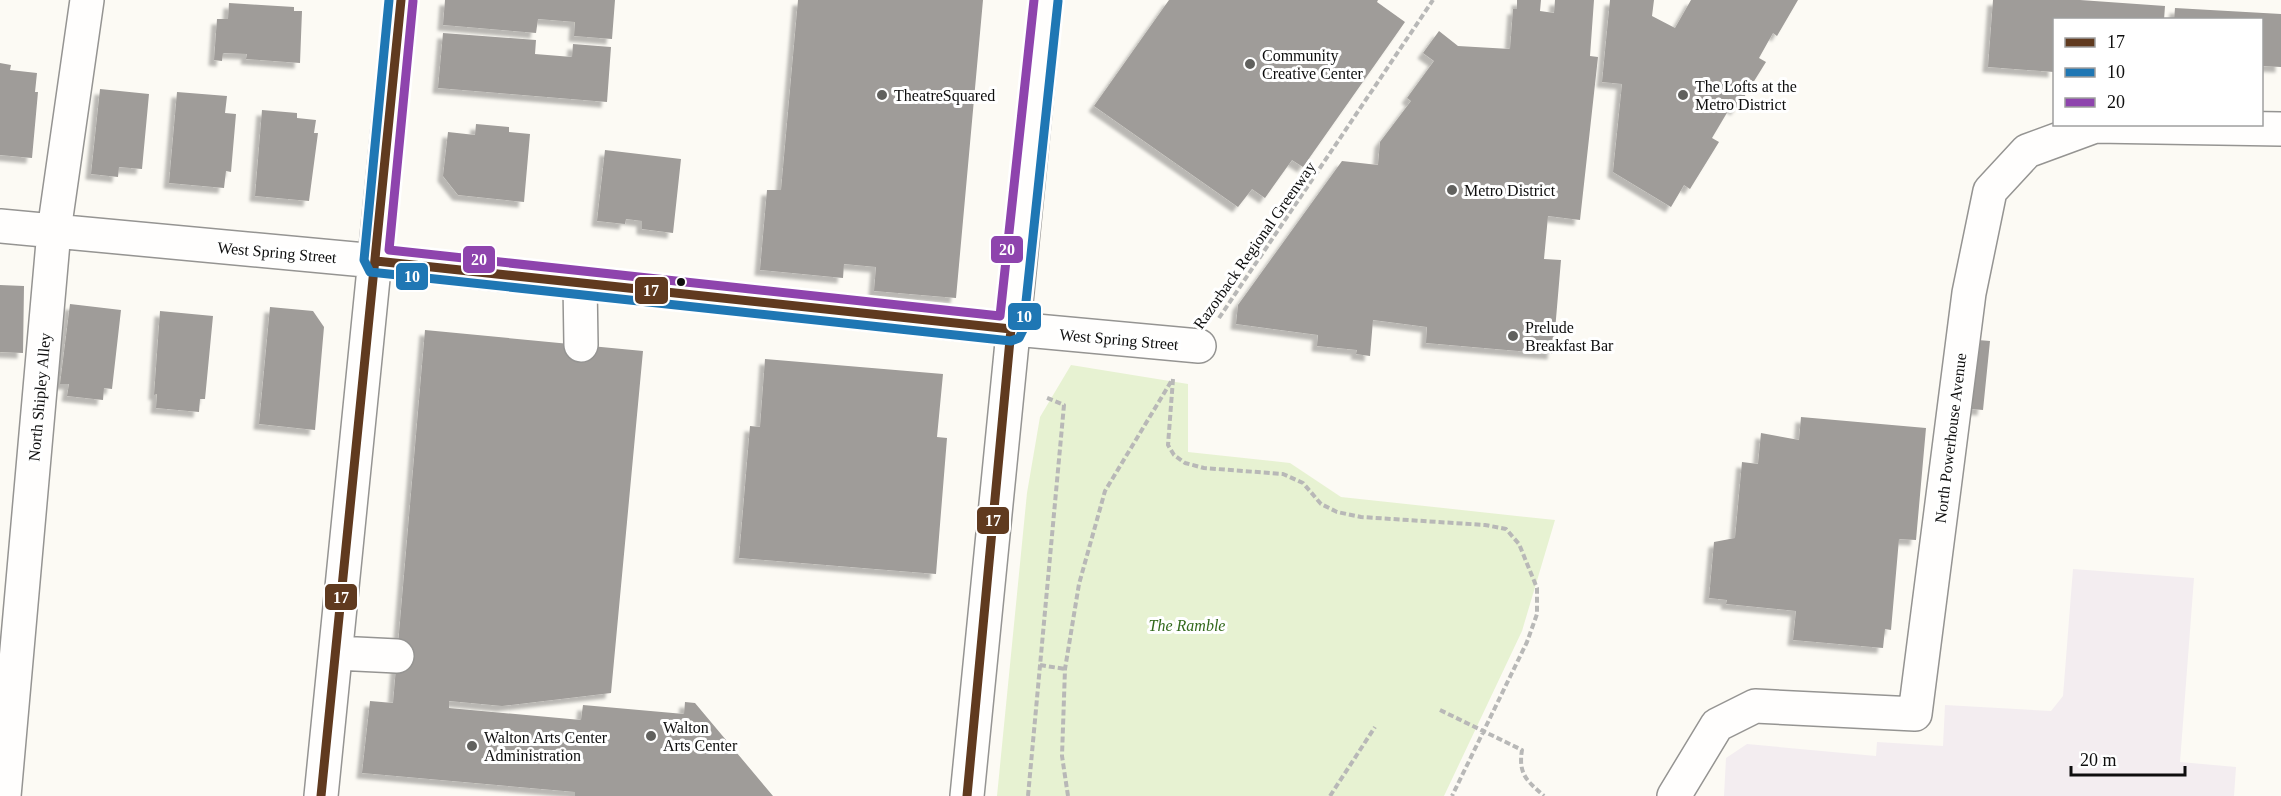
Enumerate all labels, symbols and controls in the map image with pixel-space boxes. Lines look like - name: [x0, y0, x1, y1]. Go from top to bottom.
- legend: [2053, 18, 2263, 126]
- text: 17: [2107, 32, 2125, 52]
- place label: Community Creative Center: [1262, 47, 1364, 82]
- marker: Community Creative Center: [1243, 57, 1257, 71]
- text: 10: [2107, 62, 2125, 82]
- place label: The Lofts at the Metro District: [1695, 78, 1797, 113]
- place label: TheatreSquared: [894, 87, 995, 105]
- marker: TheatreSquared: [875, 88, 889, 102]
- marker: The Lofts at the Metro District: [1676, 88, 1690, 102]
- text: 20: [2107, 92, 2125, 112]
- street label: Razorback Regional Greenway: [1190, 159, 1320, 333]
- place label: Metro District: [1464, 182, 1556, 199]
- marker: Metro District: [1445, 183, 1459, 197]
- line badge: 20: [990, 235, 1024, 264]
- street label: West Spring Street: [217, 239, 338, 267]
- text: 20: [999, 241, 1015, 258]
- line badge: 20: [462, 245, 496, 274]
- text: 20: [471, 251, 487, 268]
- line badge: 10: [395, 262, 429, 291]
- text: 10: [404, 268, 420, 285]
- line badge: 17: [634, 276, 669, 305]
- unlabelled marker: [675, 276, 687, 288]
- text: 17: [643, 282, 659, 299]
- line badge: 10: [1007, 302, 1042, 331]
- text: 10: [1016, 308, 1032, 325]
- place label: Prelude Breakfast Bar: [1525, 319, 1614, 354]
- street label: West Spring Street: [1059, 326, 1180, 354]
- marker: Prelude Breakfast Bar: [1506, 329, 1520, 343]
- street label: North Shipley Alley: [25, 332, 55, 462]
- street label: North Powerhouse Avenue: [1932, 352, 1969, 524]
- line badge: 17: [976, 506, 1010, 535]
- text: 17: [985, 512, 1001, 529]
- line badge: 17: [324, 583, 358, 611]
- text: 17: [333, 589, 349, 606]
- park label: The Ramble: [1149, 617, 1225, 634]
- place label: Walton Arts Center: [663, 719, 738, 754]
- place label: Walton Arts Center Administration: [484, 729, 608, 764]
- marker: Walton Arts Center: [644, 729, 658, 743]
- marker: Walton Arts Center Administration: [465, 739, 479, 753]
- scale bar: [2071, 739, 2185, 777]
- text: 20 m: [2080, 750, 2117, 770]

